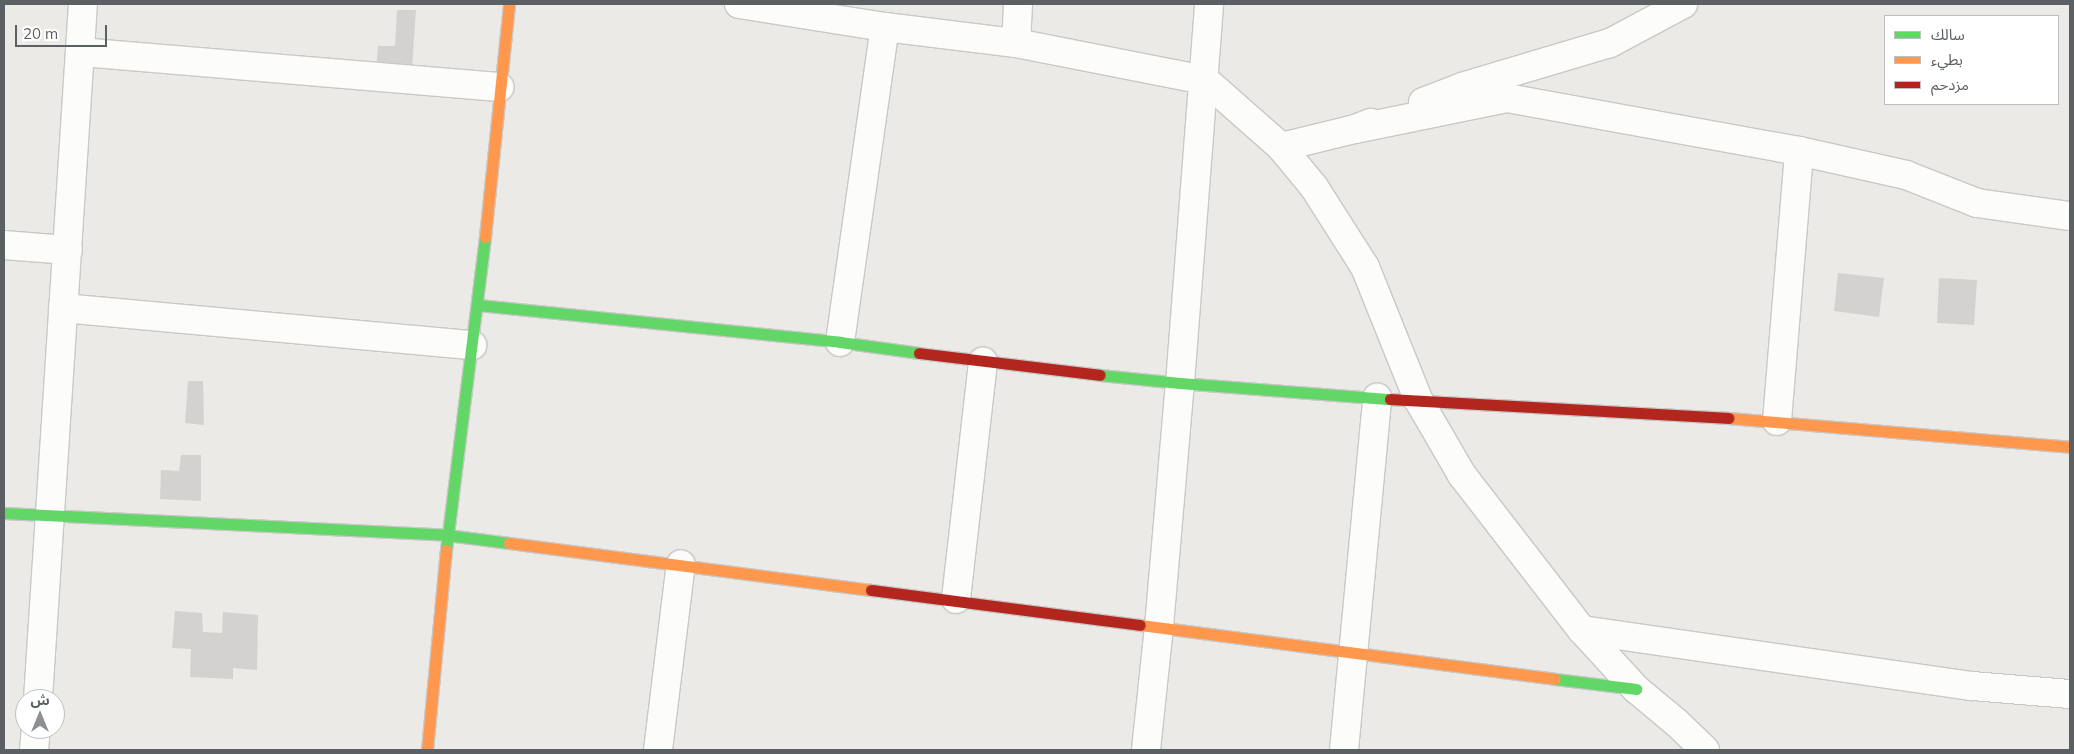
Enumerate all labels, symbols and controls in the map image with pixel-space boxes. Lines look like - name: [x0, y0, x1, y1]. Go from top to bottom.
- scale bar: [18, 15, 110, 47]
- legend: [1884, 15, 2059, 105]
- text: 20 m: [23, 24, 58, 43]
- text: سالك: [1931, 25, 1965, 44]
- text: بطيء: [1931, 50, 1963, 69]
- text: مزدحم: [1931, 75, 1969, 94]
- north arrow: [15, 689, 65, 739]
- text: ش: [30, 691, 50, 709]

